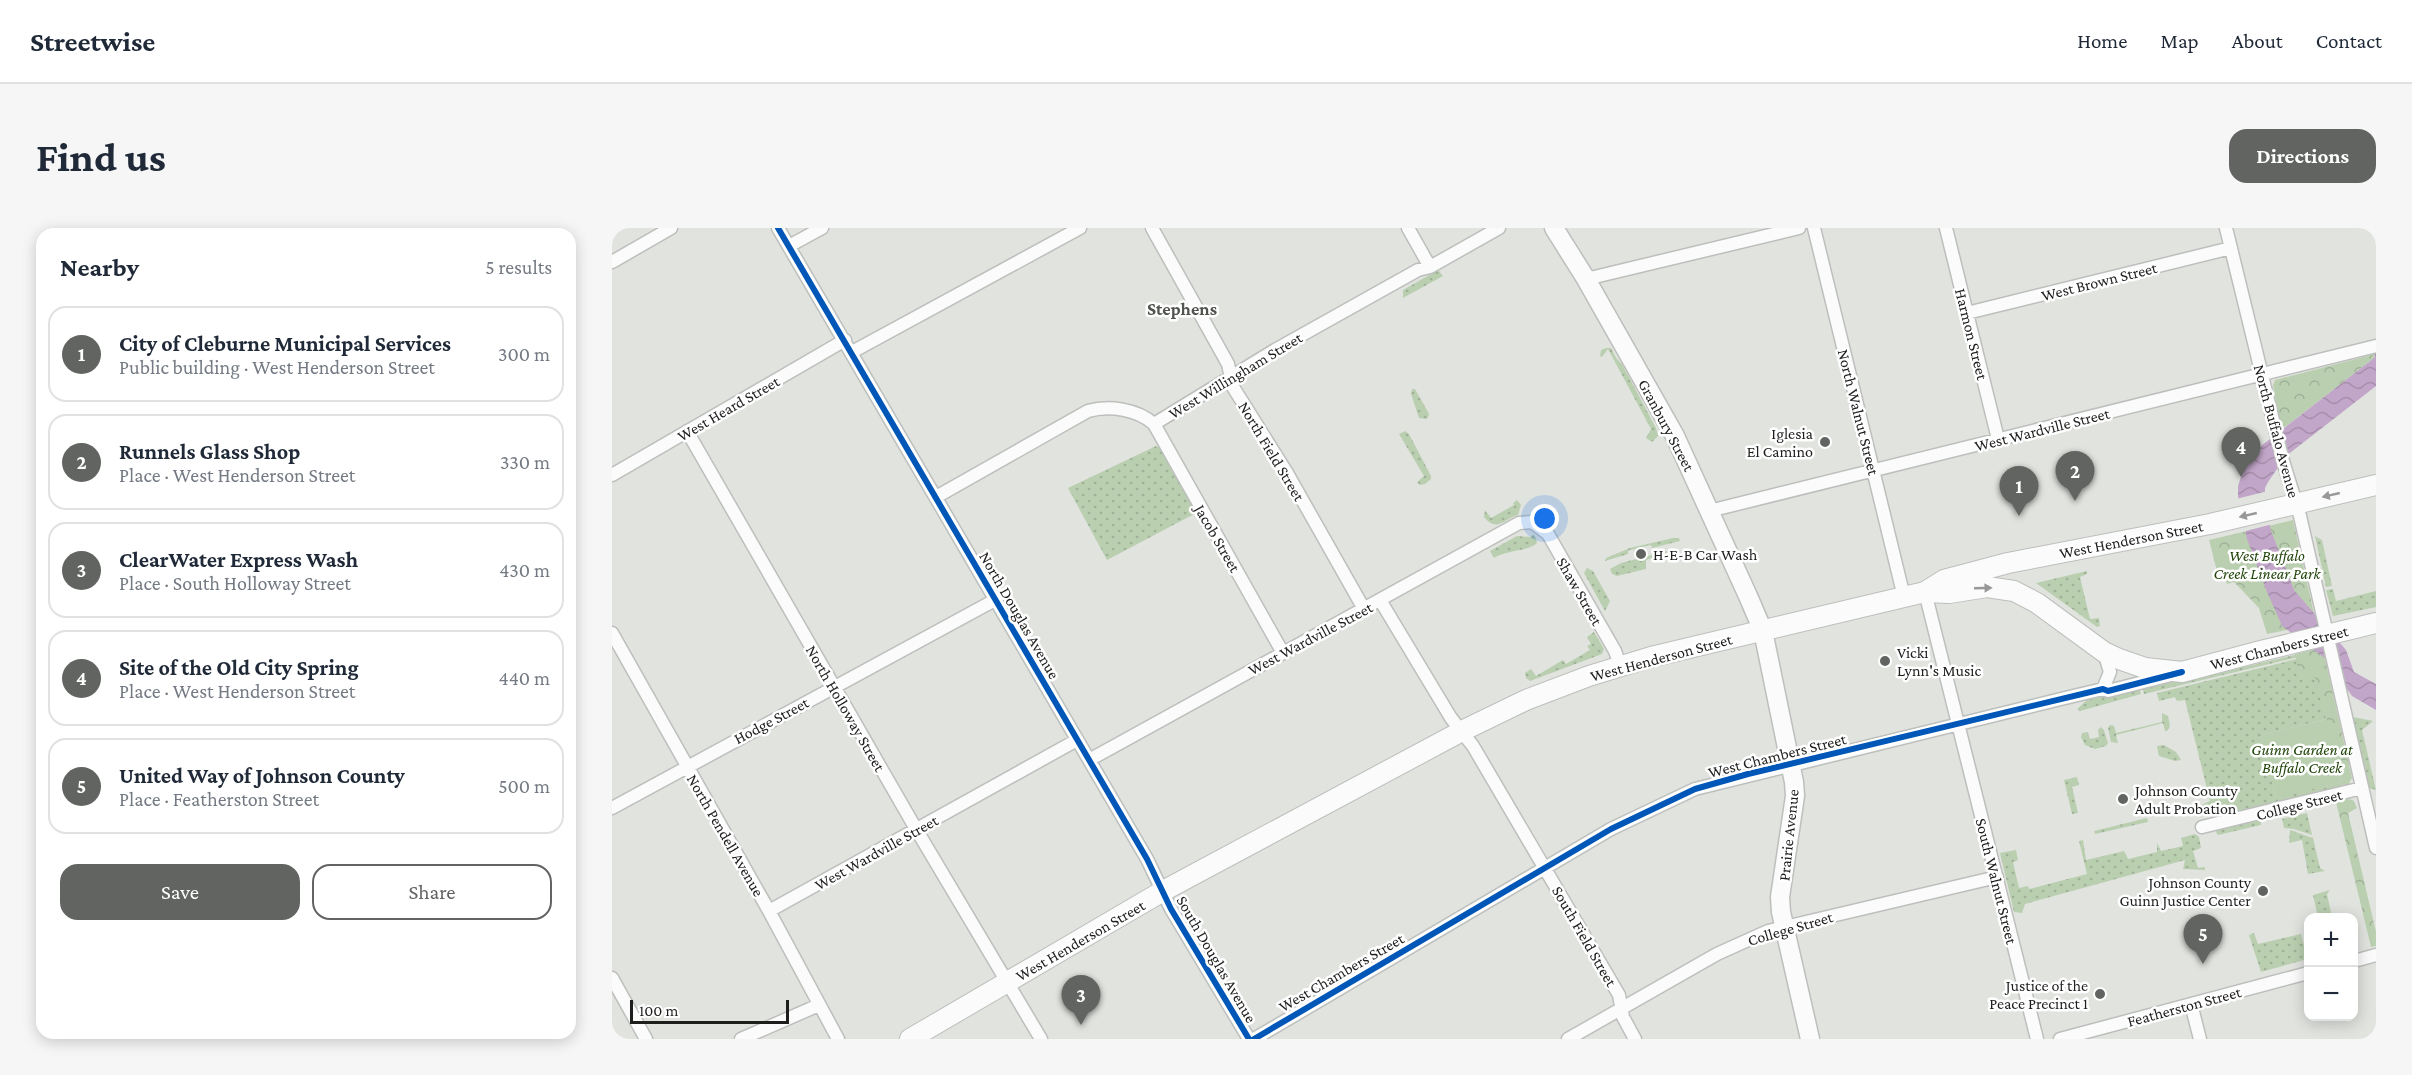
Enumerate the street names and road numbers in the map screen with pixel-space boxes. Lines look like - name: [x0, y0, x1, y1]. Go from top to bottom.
- street label: West Brown Street: [2040, 259, 2159, 304]
- street label: Harmon Street: [1952, 287, 1991, 382]
- street label: West Willingham Street: [1166, 329, 1306, 423]
- street label: North Walnut Street: [1835, 347, 1883, 478]
- street label: North Buffalo Avenue: [2251, 363, 2302, 500]
- street label: West Heard Street: [674, 372, 783, 444]
- street label: Granbury Street: [1634, 376, 1698, 475]
- street label: North Field Street: [1235, 398, 1308, 505]
- street label: West Wardville Street: [1973, 404, 2112, 454]
- street label: Jacob Street: [1190, 500, 1244, 576]
- street label: West Henderson Street: [2058, 517, 2205, 562]
- street label: North Douglas Avenue: [975, 549, 1063, 682]
- street label: Shaw Street: [1553, 554, 1606, 629]
- street label: West Wardville Street: [1245, 598, 1376, 678]
- street label: West Chambers Street: [2208, 622, 2351, 673]
- street label: West Henderson Street: [1588, 630, 1735, 685]
- street label: North Holloway Street: [802, 642, 889, 775]
- street label: Hodge Street: [731, 693, 813, 748]
- street label: West Chambers Street: [1706, 730, 1849, 781]
- street label: North Pendell Avenue: [684, 771, 767, 899]
- street label: College Street: [2254, 785, 2345, 824]
- street label: Prairie Avenue: [1775, 788, 1802, 882]
- street label: West Wardville Street: [812, 811, 941, 893]
- street label: South Walnut Street: [1973, 816, 2021, 947]
- street label: South Field Street: [1549, 883, 1621, 990]
- street label: South Douglas Avenue: [1172, 893, 1260, 1026]
- street label: West Henderson Street: [1013, 896, 1148, 984]
- street label: College Street: [1746, 908, 1836, 950]
- street label: West Chambers Street: [1276, 929, 1407, 1015]
- street label: Featherston Street: [2125, 983, 2243, 1030]

